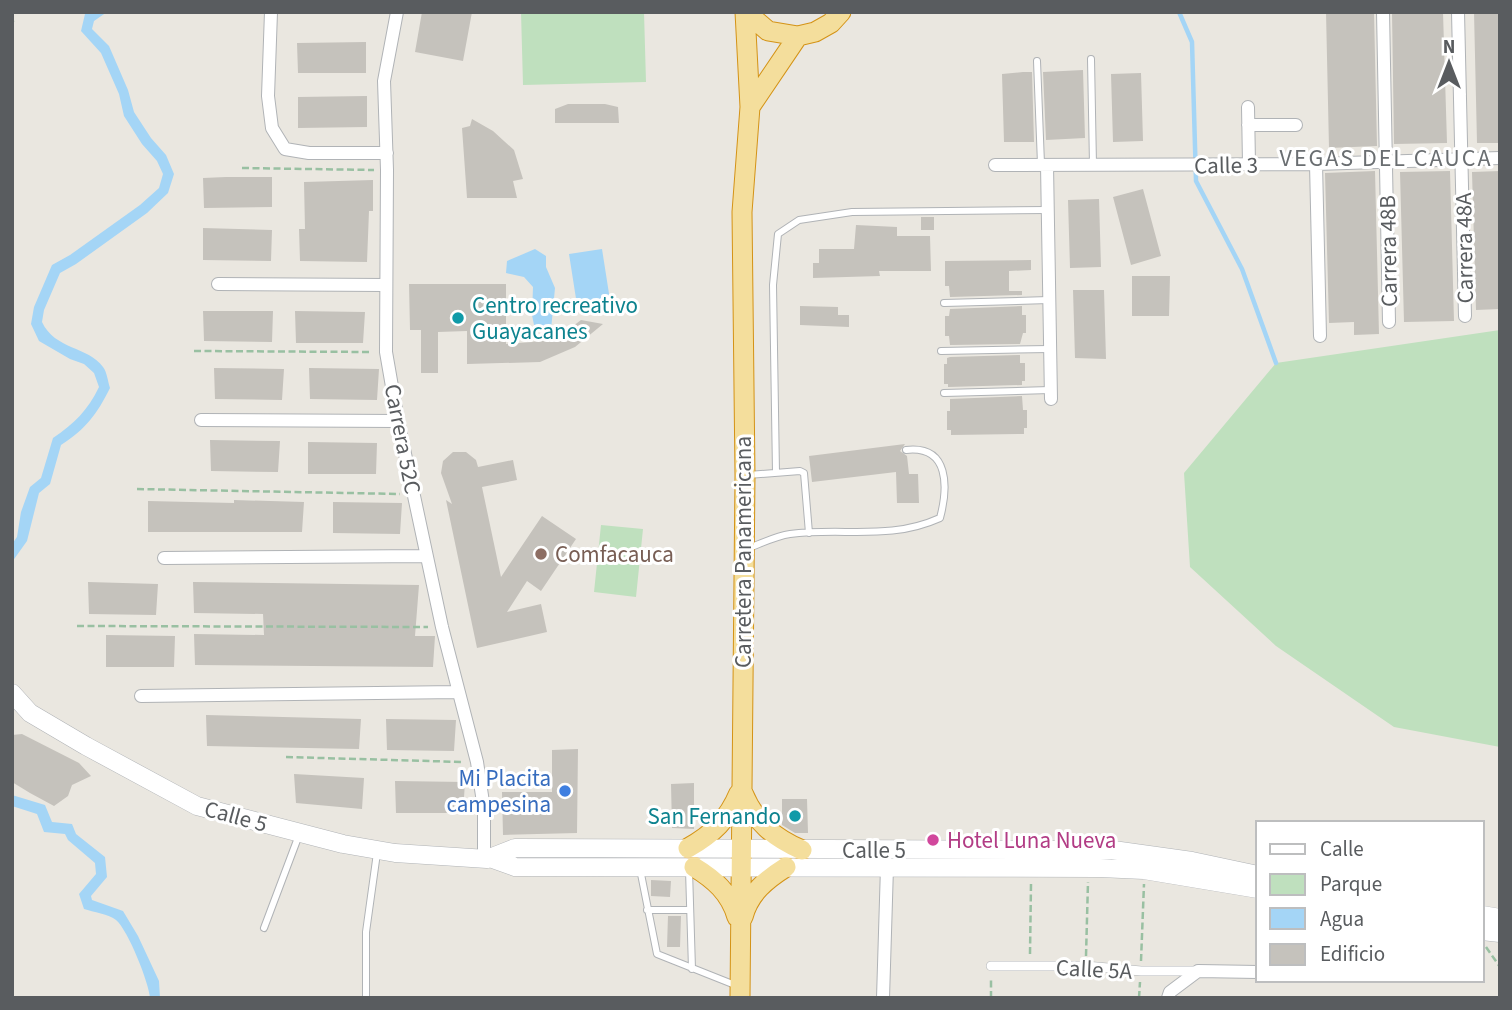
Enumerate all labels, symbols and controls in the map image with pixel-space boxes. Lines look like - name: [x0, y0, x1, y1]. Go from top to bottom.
- north arrow: [1414, 28, 1484, 98]
- text: N: [1443, 34, 1455, 61]
- district label: VEGAS DEL CAUCA: [1280, 141, 1492, 176]
- street label: Calle 3: [1194, 148, 1258, 183]
- street label: Carrera 48A: [1447, 192, 1482, 304]
- street label: Carrera 48B: [1371, 195, 1406, 307]
- place label: Centro recreativo Guayacanes: [472, 289, 638, 348]
- marker: Centro recreativo Guayacanes: [450, 310, 466, 326]
- street label: Carrera 52C: [376, 381, 429, 497]
- street label: Carretera Panamericana: [727, 436, 760, 668]
- place label: Comfacauca: [555, 538, 674, 571]
- marker: Comfacauca: [533, 546, 549, 562]
- place label: Mi Placita campesina: [446, 762, 551, 821]
- marker: Mi Placita campesina: [557, 783, 573, 799]
- street label: Calle 5: [201, 792, 271, 841]
- place label: San Fernando: [648, 800, 781, 833]
- marker: San Fernando: [787, 808, 803, 824]
- legend: [1256, 821, 1484, 982]
- place label: Hotel Luna Nueva: [947, 824, 1116, 857]
- marker: Hotel Luna Nueva: [925, 832, 941, 848]
- street label: Calle 5: [842, 834, 906, 867]
- text: Calle: [1320, 834, 1364, 864]
- text: Parque: [1320, 869, 1382, 899]
- text: Agua: [1320, 904, 1364, 934]
- text: Edificio: [1320, 939, 1385, 969]
- street label: Calle 5A: [1055, 951, 1133, 988]

